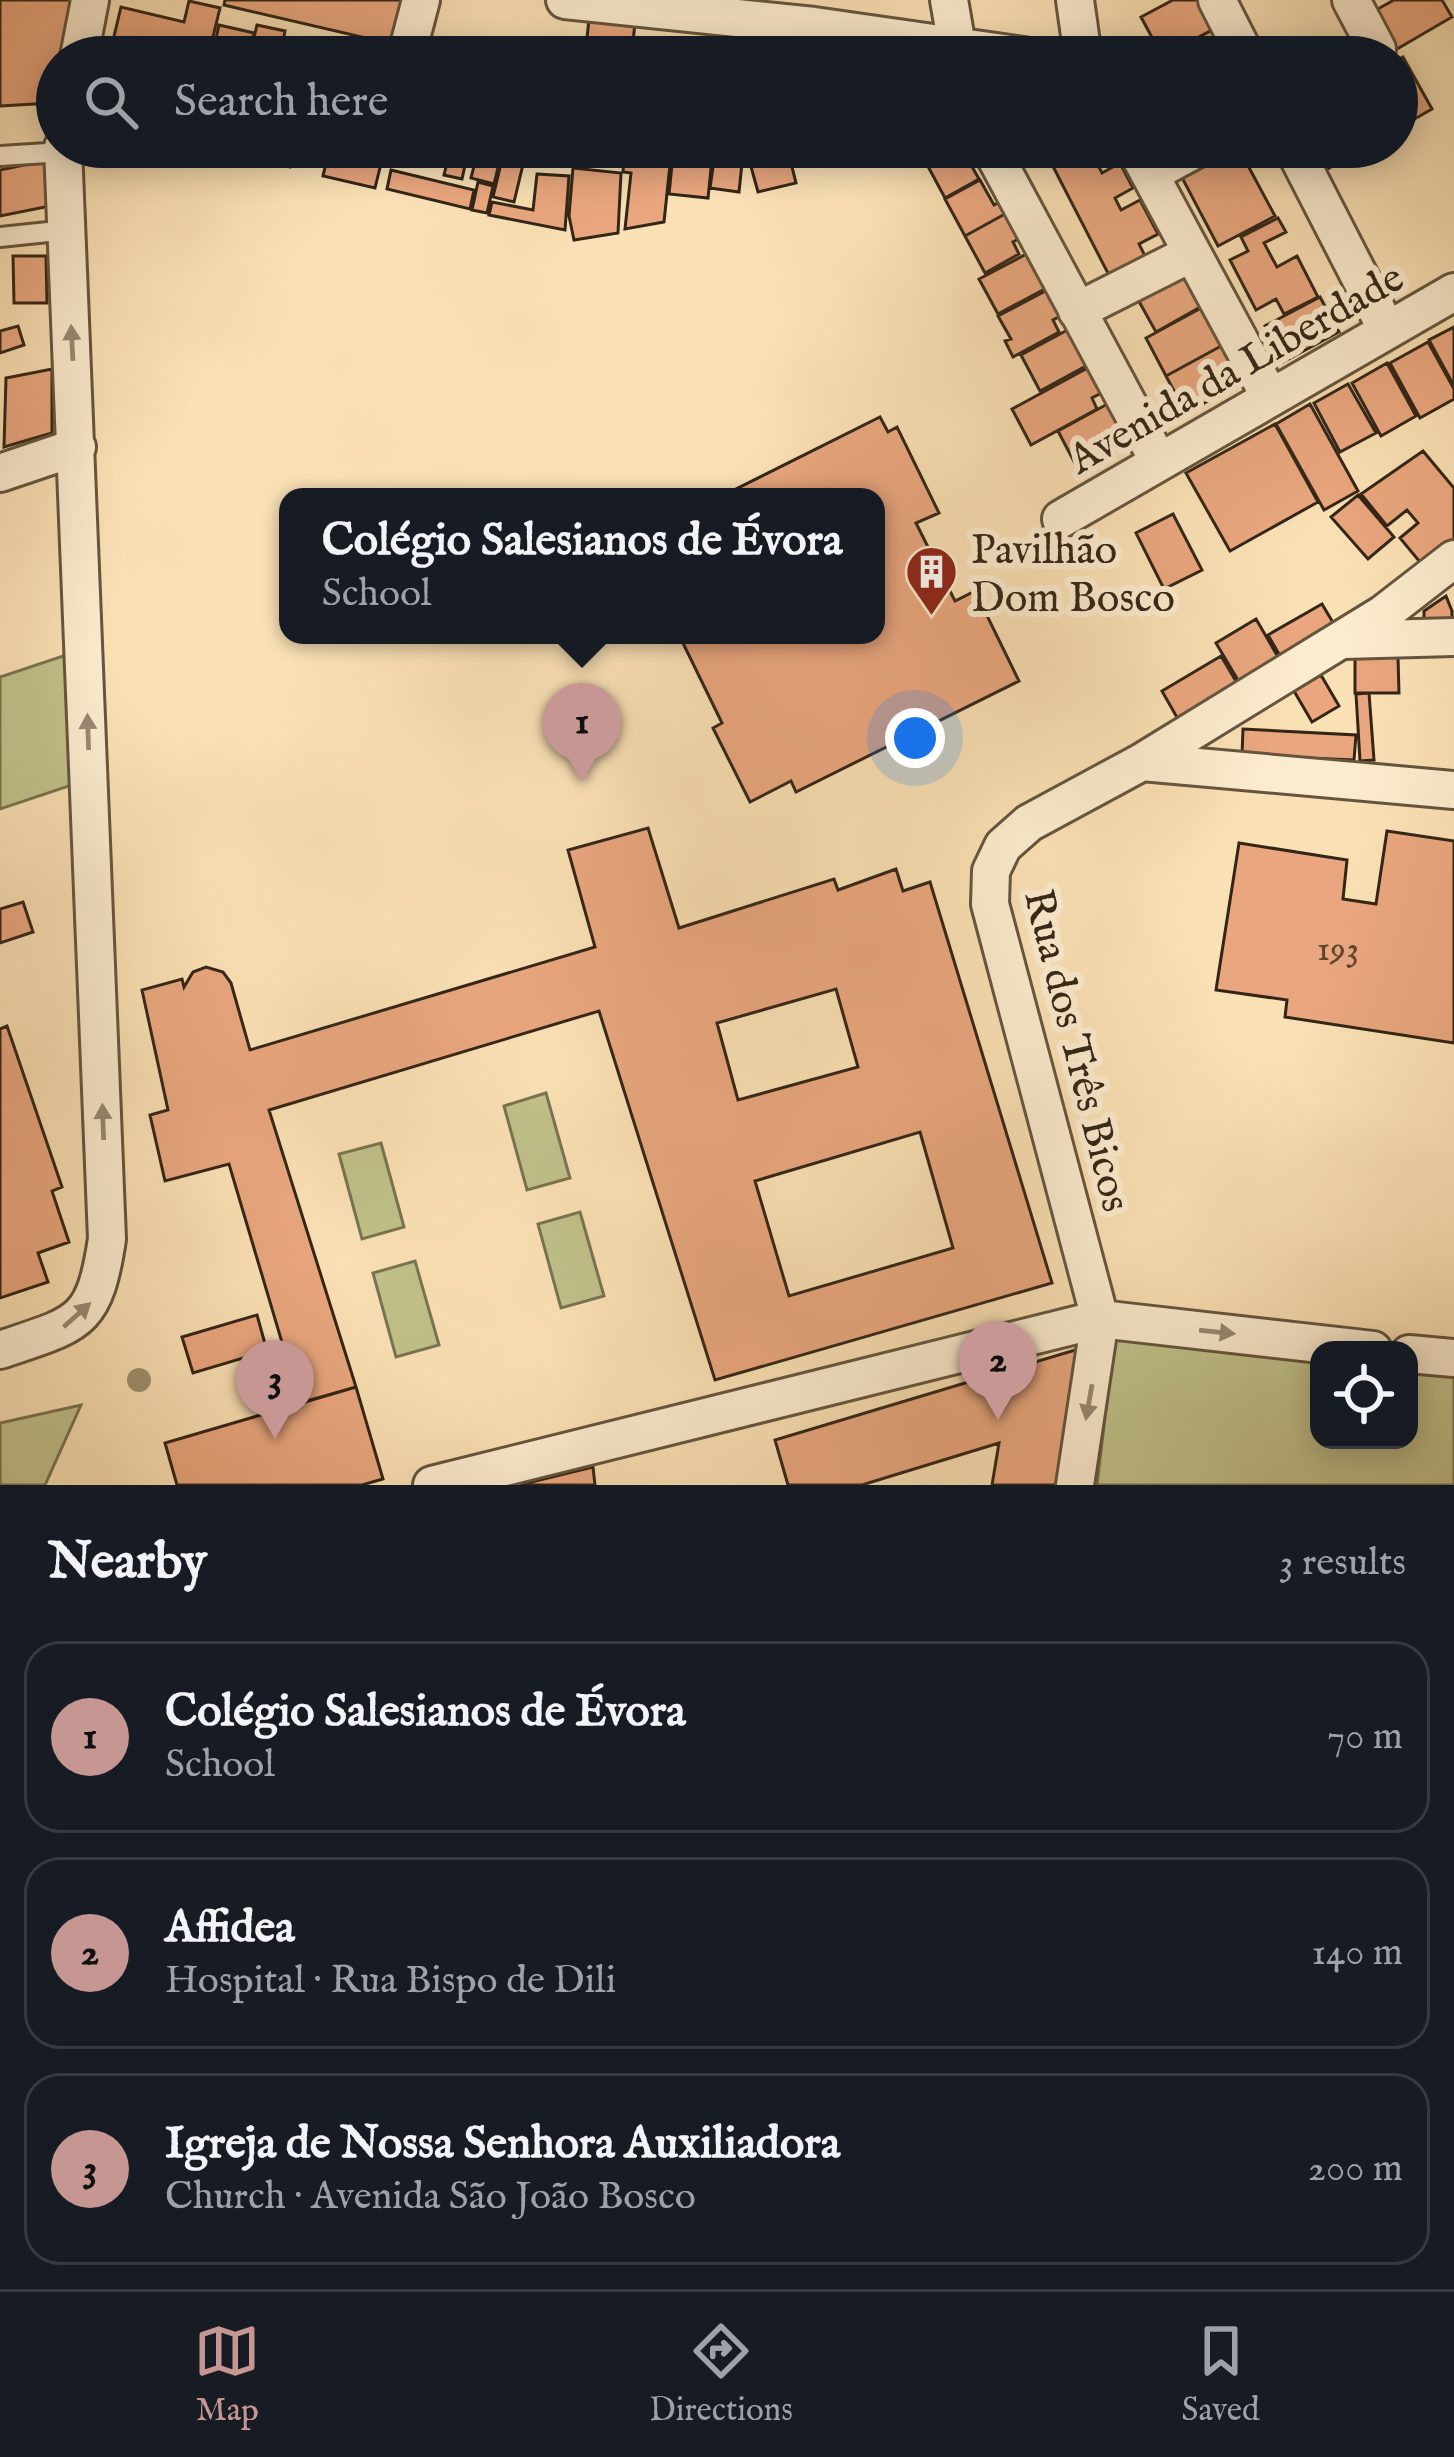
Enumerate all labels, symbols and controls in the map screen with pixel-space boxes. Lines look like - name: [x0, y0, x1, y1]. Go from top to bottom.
- search box: [36, 36, 1418, 168]
- icon: search: [78, 69, 144, 135]
- text: Search here: [174, 74, 388, 131]
- street label: Avenida da Liberdade: [1059, 252, 1414, 488]
- one-way arrow: [62, 323, 81, 361]
- popup: [279, 488, 885, 644]
- text: Colégio Salesianos de Évora: [322, 513, 842, 570]
- place label: Pavilhão Dom Bosco: [971, 525, 1175, 626]
- building icon: Pavilhão Dom Bosco: [904, 544, 960, 618]
- text: School: [322, 570, 432, 619]
- pin: 1: [543, 683, 621, 782]
- your location: [885, 708, 945, 768]
- one-way arrow: [78, 712, 97, 750]
- street label: Rua dos Três Bicos: [1010, 884, 1141, 1217]
- house number: 193: [1317, 927, 1359, 973]
- one-way arrow: [93, 1102, 112, 1140]
- one-way arrow: [62, 1302, 91, 1329]
- pin: 2: [959, 1321, 1037, 1420]
- one-way arrow: [1199, 1323, 1236, 1342]
- pin: 3: [236, 1340, 314, 1439]
- map controls: [1310, 1341, 1418, 1449]
- button: locate: [1310, 1341, 1418, 1449]
- one-way arrow: [1080, 1384, 1098, 1422]
- text: Nearby: [48, 1531, 207, 1596]
- text: 3 results: [1279, 1539, 1406, 1588]
- text: Colégio Salesianos de Évora: [165, 1684, 686, 1741]
- text: 1: [83, 1713, 97, 1762]
- text: 70 m: [1327, 1713, 1403, 1762]
- text: School: [165, 1741, 275, 1790]
- text: Affidea: [165, 1900, 295, 1957]
- text: 2: [81, 1929, 99, 1978]
- text: 140 m: [1312, 1929, 1403, 1978]
- text: Hospital · Rua Bispo de Dili: [165, 1957, 616, 2006]
- text: Igreja de Nossa Senhora Auxiliadora: [165, 2116, 840, 2173]
- text: 3: [83, 2145, 97, 2194]
- text: 200 m: [1308, 2145, 1403, 2194]
- text: Church · Avenida São João Bosco: [165, 2173, 696, 2222]
- tab: Map: [194, 2318, 260, 2432]
- tab: Directions: [649, 2318, 793, 2432]
- tab: Saved: [1182, 2318, 1260, 2432]

